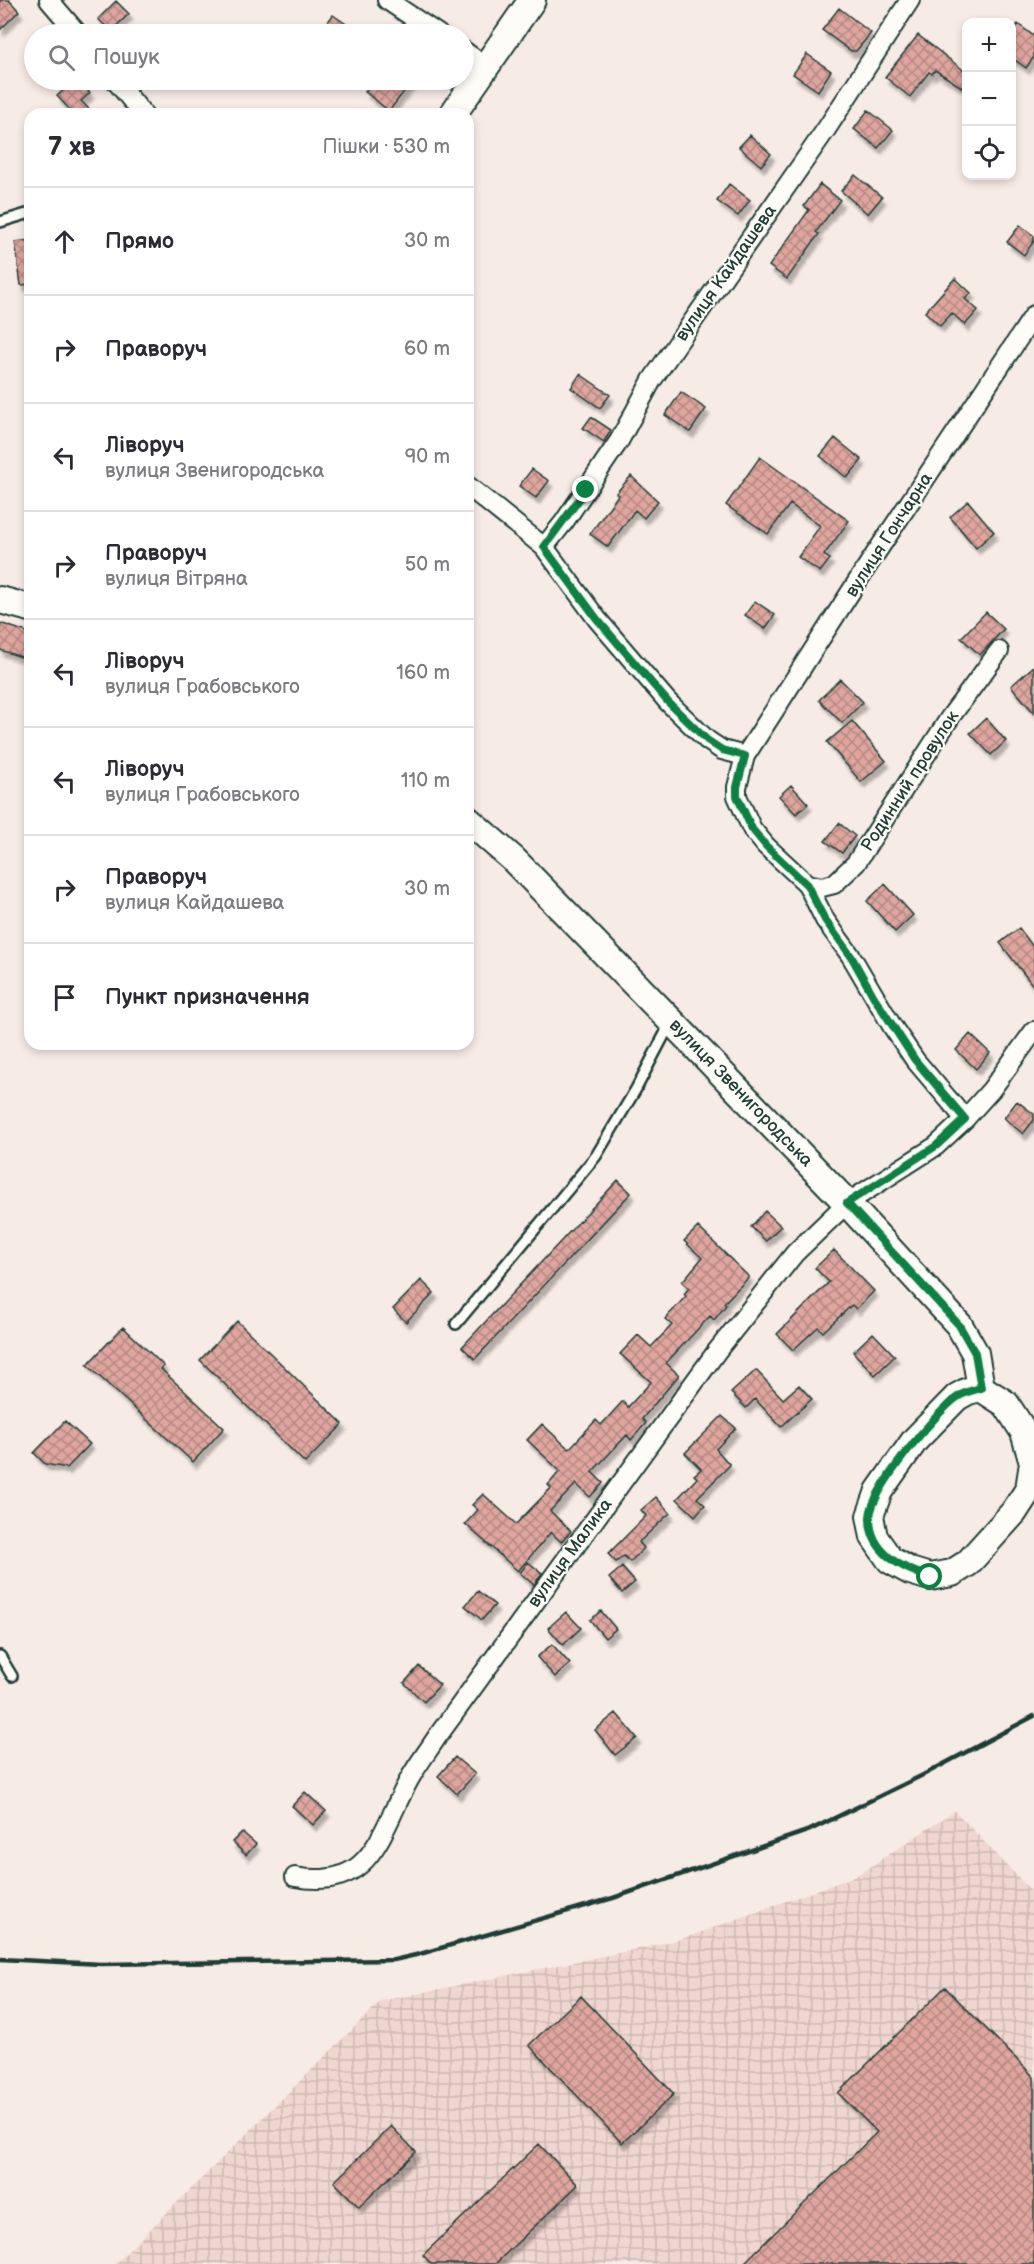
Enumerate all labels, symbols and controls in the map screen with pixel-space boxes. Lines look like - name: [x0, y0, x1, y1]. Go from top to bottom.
- map controls: [962, 18, 1016, 180]
- button: +: [962, 18, 1016, 72]
- search box: [24, 24, 474, 90]
- icon: search: [45, 41, 78, 74]
- text: Пошук: [93, 44, 160, 71]
- button: −: [962, 72, 1016, 126]
- button: locate: [962, 126, 1016, 180]
- text: 7 хв: [48, 132, 95, 163]
- text: Пішки · 530 m: [322, 135, 450, 159]
- street label: вулиця Кайдашева: [671, 201, 781, 345]
- icon: ahead: [48, 225, 81, 258]
- text: Прямо: [105, 228, 174, 255]
- text: 30 m: [404, 229, 450, 253]
- icon: right: [48, 333, 81, 366]
- text: Праворуч: [105, 336, 207, 363]
- text: 60 m: [404, 337, 450, 361]
- text: Ліворуч: [105, 432, 185, 459]
- icon: left: [48, 441, 81, 474]
- text: 90 m: [405, 445, 450, 469]
- text: вулиця Звенигородська: [105, 459, 324, 483]
- street label: вулиця Гончарна: [841, 469, 937, 601]
- route end: [572, 476, 598, 502]
- text: Праворуч: [105, 540, 207, 567]
- icon: right: [48, 549, 81, 582]
- text: 50 m: [405, 553, 450, 577]
- text: вулиця Вітряна: [105, 567, 248, 591]
- text: Ліворуч: [105, 648, 185, 675]
- icon: left: [48, 657, 81, 690]
- text: 160 m: [396, 661, 450, 685]
- text: вулиця Грабовського: [105, 675, 300, 699]
- street label: Родинний провулок: [857, 706, 964, 855]
- text: Ліворуч: [105, 756, 185, 783]
- icon: left: [48, 765, 81, 798]
- text: 110 m: [401, 769, 450, 793]
- text: вулиця Грабовського: [105, 783, 300, 807]
- text: Праворуч: [105, 864, 207, 891]
- icon: right: [48, 873, 81, 906]
- text: 30 m: [404, 877, 450, 901]
- text: вулиця Кайдашева: [105, 891, 284, 915]
- icon: arrive: [48, 981, 81, 1014]
- text: Пункт призначення: [105, 984, 310, 1011]
- street label: вулиця Звенигородська: [665, 1015, 817, 1172]
- street label: вулиця Малика: [524, 1494, 617, 1611]
- route start: [916, 1563, 942, 1589]

